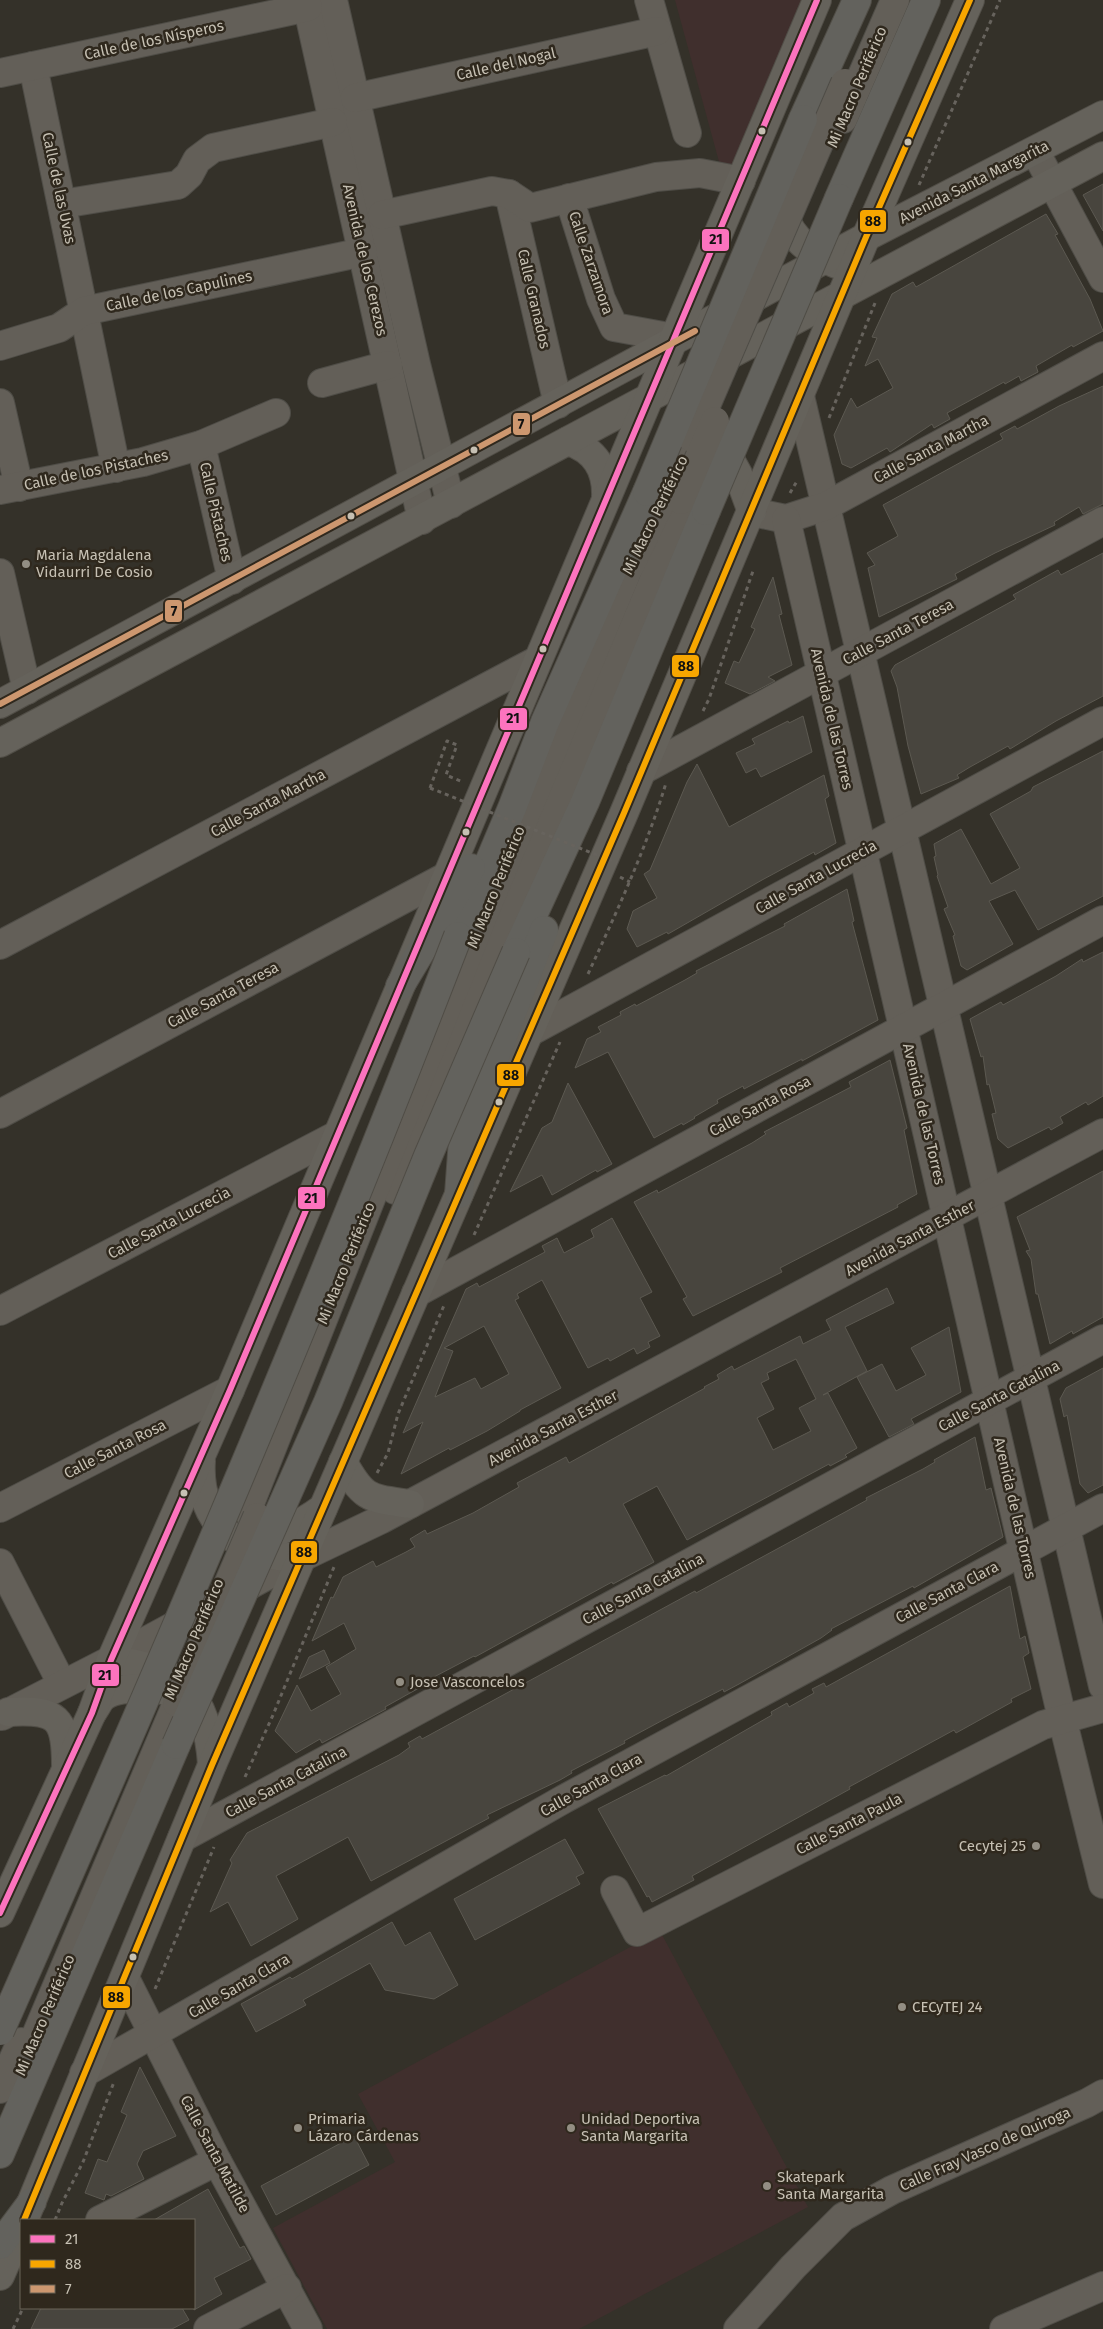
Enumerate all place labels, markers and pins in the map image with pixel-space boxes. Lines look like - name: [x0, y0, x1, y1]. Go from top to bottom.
- unlabelled marker: [757, 126, 767, 136]
- unlabelled marker: [903, 137, 913, 147]
- unlabelled marker: [469, 445, 479, 455]
- unlabelled marker: [346, 511, 356, 521]
- place label: Maria Magdalena Vidaurri De Cosio: [36, 546, 153, 581]
- marker: Maria Magdalena Vidaurri De Cosio: [20, 558, 32, 570]
- unlabelled marker: [538, 644, 548, 654]
- unlabelled marker: [461, 827, 471, 837]
- unlabelled marker: [494, 1097, 504, 1107]
- unlabelled marker: [179, 1488, 189, 1498]
- place label: Jose Vasconcelos: [410, 1673, 525, 1691]
- marker: Jose Vasconcelos: [394, 1676, 406, 1688]
- place label: Cecytej 25: [959, 1837, 1026, 1855]
- marker: Cecytej 25: [1030, 1840, 1042, 1852]
- unlabelled marker: [128, 1952, 138, 1962]
- place label: CECyTEJ 24: [912, 1998, 983, 2016]
- marker: CECyTEJ 24: [896, 2001, 908, 2013]
- place label: Primaria Lázaro Cárdenas: [308, 2110, 419, 2145]
- place label: Unidad Deportiva Santa Margarita: [581, 2110, 700, 2145]
- marker: Primaria Lázaro Cárdenas: [292, 2122, 304, 2134]
- marker: Unidad Deportiva Santa Margarita: [565, 2122, 577, 2134]
- place label: Skatepark Santa Margarita: [777, 2168, 884, 2203]
- marker: Skatepark Santa Margarita: [761, 2180, 773, 2192]

